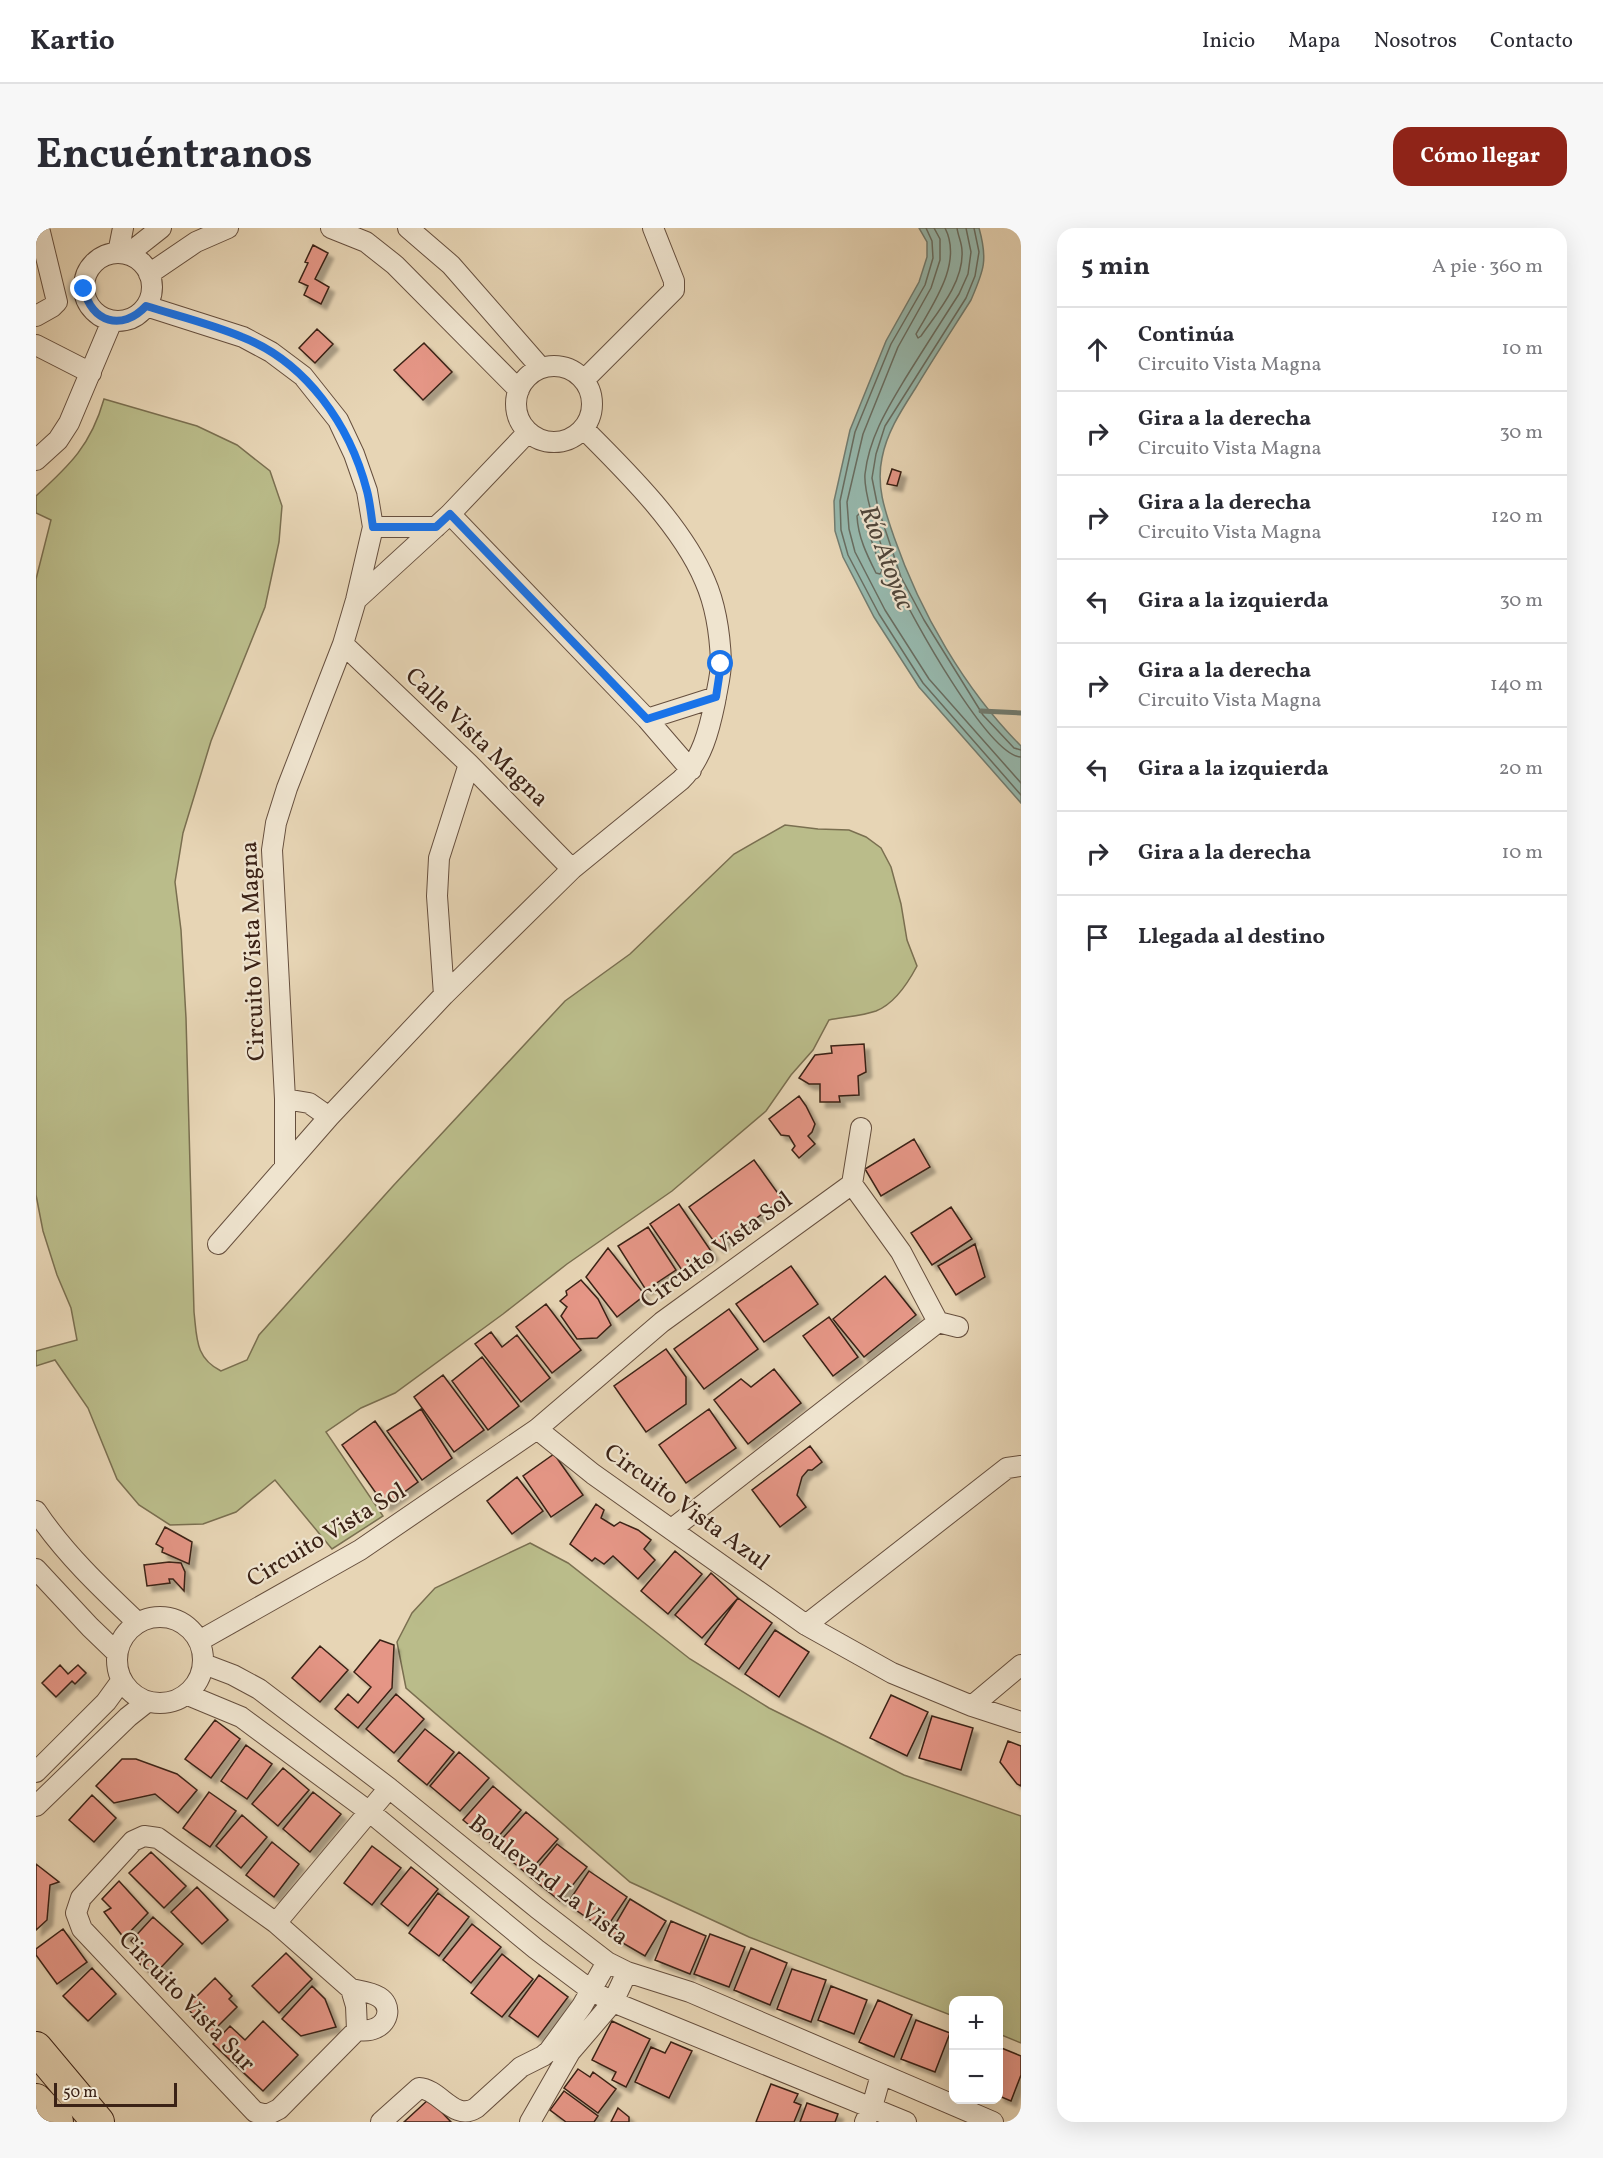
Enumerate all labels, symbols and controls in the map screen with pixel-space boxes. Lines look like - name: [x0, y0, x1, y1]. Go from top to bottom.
- text: Kartio: [30, 22, 115, 61]
- text: Inicio: [1202, 27, 1255, 56]
- text: Mapa: [1288, 27, 1341, 56]
- text: Nosotros: [1374, 27, 1457, 56]
- text: Contacto: [1490, 27, 1573, 56]
- text: Encuéntranos: [36, 127, 312, 186]
- button: Cómo llegar: [1393, 127, 1567, 186]
- text: 5 min: [1081, 249, 1150, 285]
- text: A pie · 360 m: [1432, 253, 1543, 281]
- route end: [70, 275, 96, 301]
- text: Continúa: [1138, 320, 1235, 351]
- icon: ahead: [1081, 333, 1114, 366]
- text: 10 m: [1502, 335, 1543, 363]
- text: Circuito Vista Magna: [1138, 351, 1322, 379]
- text: Gira a la derecha: [1138, 404, 1311, 435]
- icon: right: [1081, 417, 1114, 450]
- text: 30 m: [1499, 419, 1543, 447]
- text: Circuito Vista Magna: [1138, 435, 1322, 463]
- text: Gira a la derecha: [1138, 488, 1311, 519]
- water label: Río Atoyac: [849, 500, 923, 616]
- icon: right: [1081, 501, 1114, 534]
- text: 120 m: [1491, 503, 1543, 531]
- text: Circuito Vista Magna: [1138, 519, 1322, 547]
- icon: left: [1081, 585, 1114, 618]
- text: Gira a la izquierda: [1138, 586, 1329, 617]
- text: 30 m: [1499, 587, 1543, 615]
- route start: [707, 650, 733, 676]
- text: Gira a la derecha: [1138, 656, 1311, 687]
- street label: Calle Vista Magna: [396, 660, 556, 816]
- icon: right: [1081, 669, 1114, 702]
- text: 140 m: [1490, 671, 1543, 699]
- text: Circuito Vista Magna: [1138, 687, 1322, 715]
- icon: left: [1081, 753, 1114, 786]
- text: Gira a la izquierda: [1138, 754, 1329, 785]
- text: 20 m: [1499, 755, 1543, 783]
- icon: right: [1081, 837, 1114, 870]
- text: Gira a la derecha: [1138, 838, 1311, 869]
- text: 10 m: [1502, 839, 1543, 867]
- street label: Circuito Vista Magna: [233, 840, 275, 1062]
- icon: arrive: [1081, 921, 1114, 954]
- text: Llegada al destino: [1138, 922, 1325, 953]
- street label: Circuito Vista Sol: [634, 1184, 800, 1318]
- street label: Circuito Vista Azul: [596, 1436, 776, 1580]
- street label: Circuito Vista Sol: [241, 1475, 413, 1597]
- street label: Boulevard La Vista: [461, 1808, 635, 1954]
- street label: Circuito Vista Sur: [110, 1924, 262, 2080]
- map controls: [949, 1996, 1003, 2104]
- button: +: [949, 1996, 1003, 2050]
- button: −: [949, 2050, 1003, 2104]
- scale bar: [54, 2080, 177, 2108]
- text: 50 m: [63, 2082, 97, 2104]

